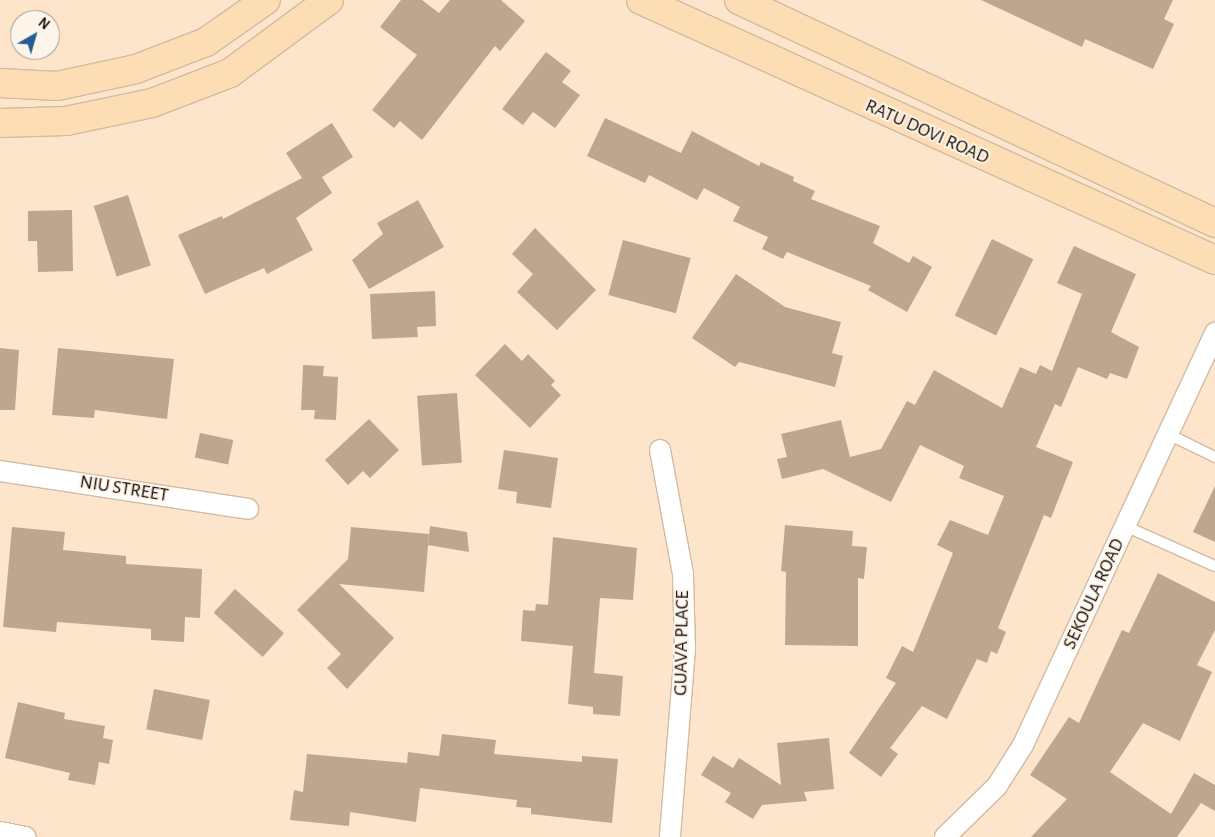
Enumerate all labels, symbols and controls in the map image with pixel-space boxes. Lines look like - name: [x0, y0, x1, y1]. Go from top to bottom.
- north arrow: [10, 10, 60, 60]
- text: N: [35, 15, 52, 32]
- street label: RATU DOVI ROAD: [862, 94, 992, 170]
- street label: NIU STREET: [78, 471, 170, 507]
- street label: SEKOULA ROAD: [1058, 535, 1130, 653]
- street label: GUAVA PLACE: [670, 590, 694, 696]

